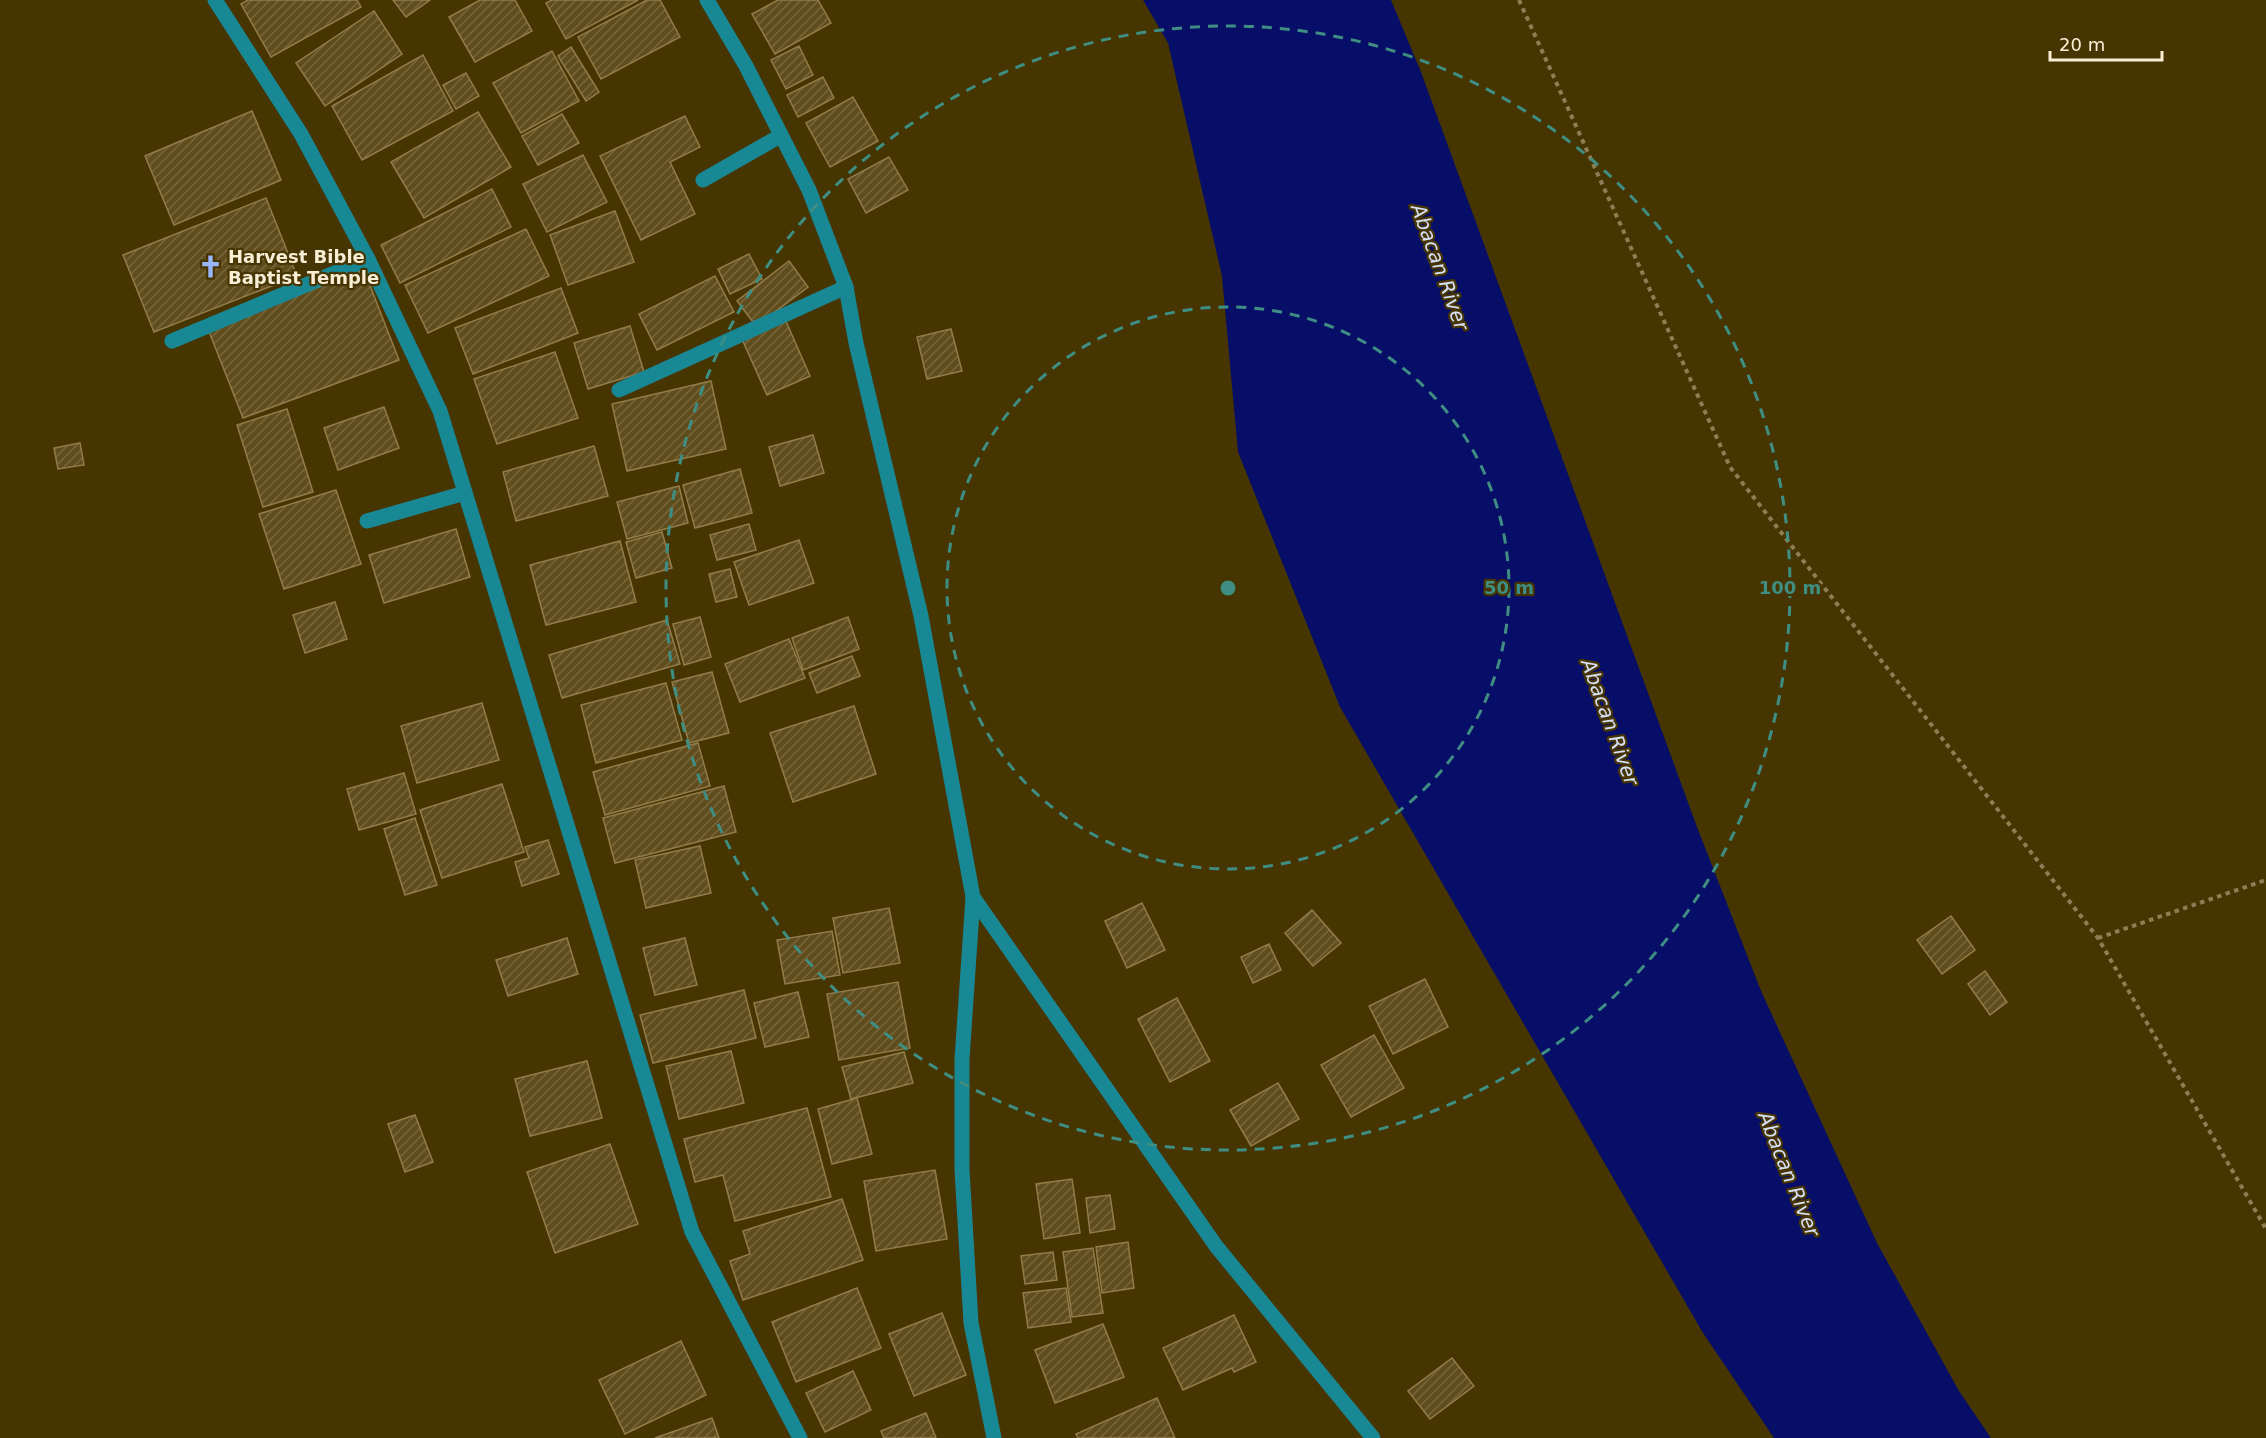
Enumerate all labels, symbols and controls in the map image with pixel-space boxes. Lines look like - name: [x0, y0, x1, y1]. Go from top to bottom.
- scale bar: [2050, 24, 2162, 62]
- text: 20 m: [2059, 34, 2105, 55]
- water label: Abacan River: [1405, 199, 1475, 335]
- place label: Harvest Bible Baptist Temple: [228, 246, 379, 288]
- church icon: Harvest Bible Baptist Temple: [197, 253, 223, 279]
- text: 50 m: [1484, 577, 1534, 598]
- text: 100 m: [1759, 577, 1821, 598]
- centre of rings: [1218, 578, 1238, 598]
- water label: Abacan River: [1575, 654, 1645, 790]
- water label: Abacan River: [1752, 1106, 1826, 1242]

